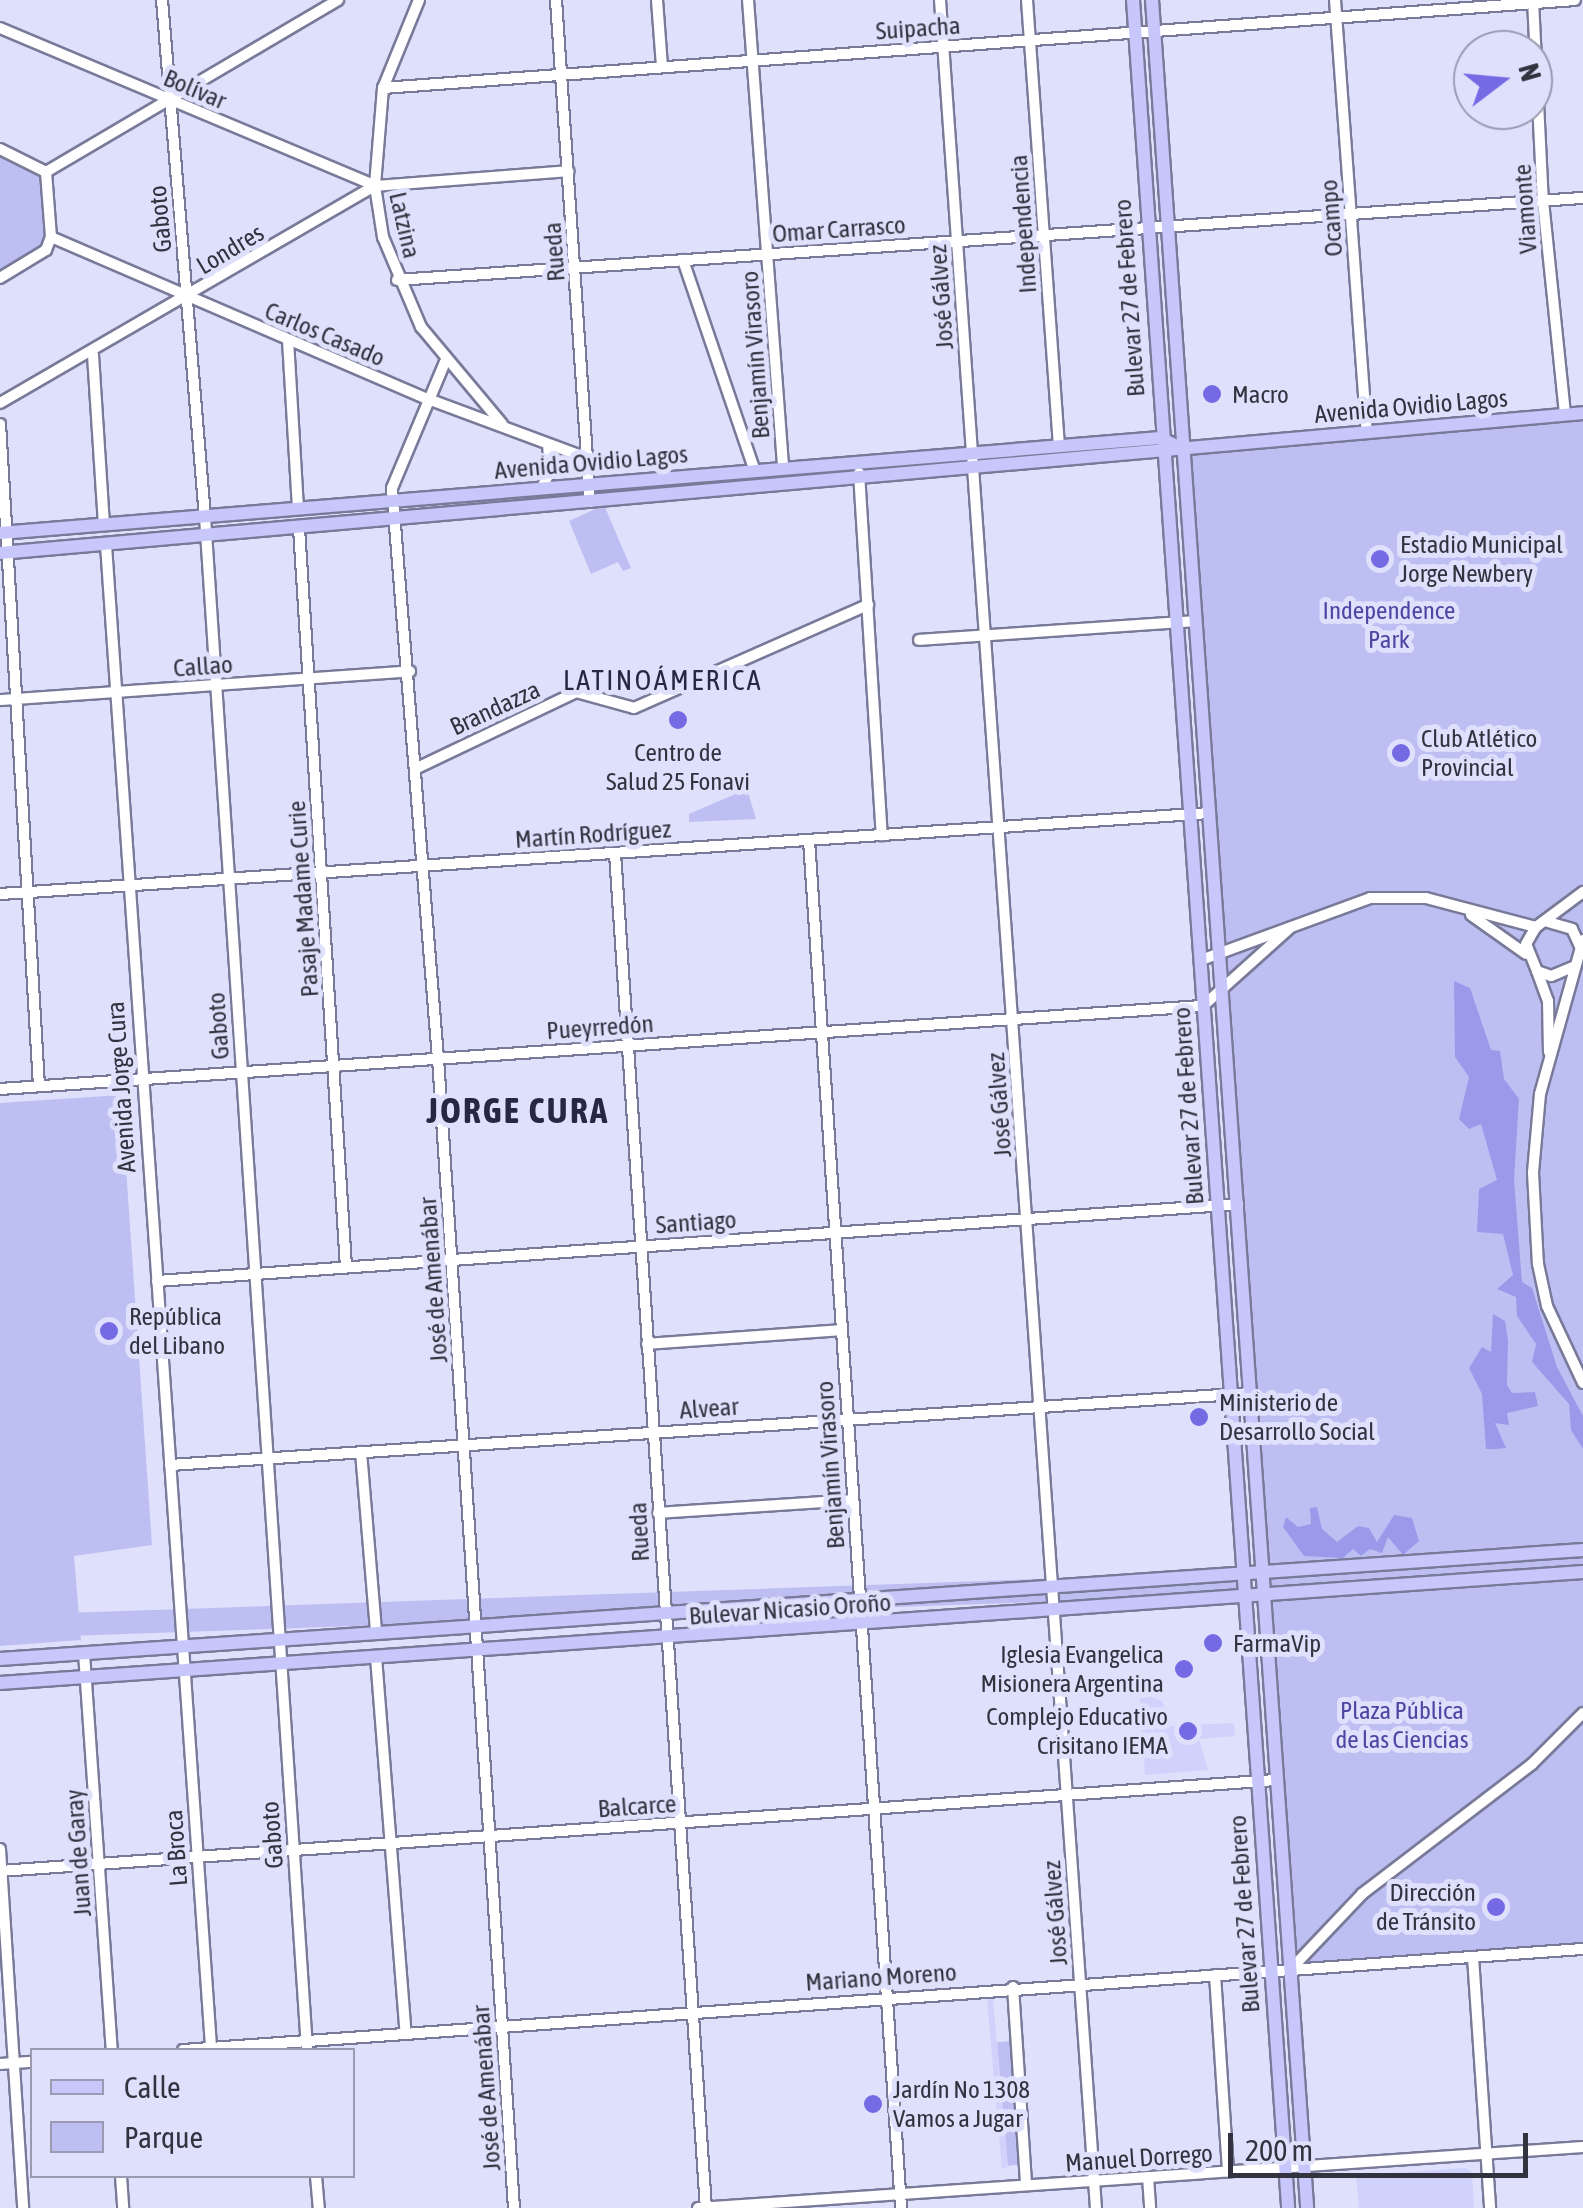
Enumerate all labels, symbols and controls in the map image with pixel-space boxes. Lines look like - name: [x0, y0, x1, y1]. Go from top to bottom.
- street label: Suipacha: [875, 10, 961, 46]
- north arrow: [1453, 30, 1553, 130]
- text: N: [1512, 60, 1548, 85]
- street label: Bolívar: [159, 62, 231, 116]
- street label: Independencia: [1003, 154, 1043, 294]
- street label: Viamonte: [1507, 163, 1543, 255]
- street label: Ocampo: [1313, 179, 1349, 257]
- street label: Gaboto: [142, 184, 178, 254]
- street label: Latzina: [383, 189, 427, 261]
- street label: Bulevar 27 de Febrero: [1107, 198, 1151, 398]
- street label: Omar Carrasco: [771, 209, 907, 249]
- street label: Londres: [191, 217, 269, 281]
- street label: Rueda: [537, 221, 571, 283]
- street label: José Gálvez: [922, 244, 960, 350]
- street label: Benjamín Virasoro: [734, 270, 776, 440]
- street label: Carlos Casado: [260, 295, 390, 373]
- place label: Macro: [1232, 379, 1289, 409]
- marker: Macro: [1201, 383, 1223, 405]
- street label: Avenida Ovidio Lagos: [1313, 383, 1509, 429]
- street label: Avenida Ovidio Lagos: [493, 439, 689, 485]
- place label: Estadio Municipal Jorge Newbery: [1400, 530, 1563, 589]
- marker: Estadio Municipal Jorge Newbery: [1369, 548, 1391, 570]
- park label: Independence Park: [1323, 596, 1455, 655]
- street label: Callao: [172, 649, 234, 683]
- district label: LATINOÁMERICA: [563, 663, 763, 697]
- street label: Brandazza: [445, 674, 545, 742]
- marker: Centro de Salud 25 Fonavi: [665, 707, 691, 733]
- place label: Club Atlético Provincial: [1421, 724, 1537, 783]
- place label: Centro de Salud 25 Fonavi: [606, 738, 750, 797]
- marker: Club Atlético Provincial: [1390, 742, 1412, 764]
- street label: Pasaje Madame Curie: [281, 800, 325, 998]
- street label: Martín Rodríguez: [514, 814, 672, 854]
- street label: Gaboto: [201, 991, 235, 1061]
- street label: Avenida Jorge Cura: [100, 1000, 142, 1174]
- street label: Bulevar 27 de Febrero: [1166, 1006, 1210, 1206]
- street label: Pueyrredón: [545, 1008, 655, 1046]
- street label: José Gálvez: [980, 1052, 1018, 1158]
- district label: JORGE CURA: [426, 1089, 610, 1131]
- street label: José de Amenábar: [412, 1196, 454, 1364]
- street label: Santiago: [655, 1204, 737, 1240]
- place label: República del Libano: [129, 1302, 225, 1361]
- marker: República del Libano: [98, 1320, 120, 1342]
- street label: Benjamín Virasoro: [809, 1380, 851, 1550]
- place label: Ministerio de Desarrollo Social: [1219, 1388, 1375, 1447]
- street label: Alvear: [679, 1391, 739, 1425]
- marker: Ministerio de Desarrollo Social: [1188, 1406, 1210, 1428]
- street label: Rueda: [622, 1502, 656, 1562]
- street label: Bulevar Nicasio Oroño: [688, 1587, 892, 1631]
- place label: FarmaVip: [1233, 1628, 1321, 1658]
- marker: FarmaVip: [1202, 1632, 1224, 1654]
- place label: Iglesia Evangelica Misionera Argentina: [980, 1640, 1164, 1699]
- marker: Iglesia Evangelica Misionera Argentina: [1173, 1658, 1195, 1680]
- park label: Plaza Pública de las Ciencias: [1335, 1696, 1469, 1755]
- place label: Complejo Educativo Crisitano IEMA: [986, 1702, 1168, 1761]
- marker: Complejo Educativo Crisitano IEMA: [1177, 1720, 1199, 1742]
- street label: Juan de Garay: [59, 1788, 97, 1918]
- street label: Balcarce: [597, 1788, 677, 1824]
- street label: Gaboto: [255, 1800, 289, 1870]
- street label: La Broca: [158, 1809, 194, 1887]
- street label: Bulevar 27 de Febrero: [1222, 1814, 1266, 2014]
- street label: José Gálvez: [1036, 1860, 1074, 1966]
- place label: Dirección de Tránsito: [1376, 1878, 1476, 1937]
- marker: Dirección de Tránsito: [1485, 1896, 1507, 1918]
- street label: Mariano Moreno: [804, 1957, 958, 1997]
- street label: José de Amenábar: [465, 2004, 507, 2172]
- legend: [30, 2048, 355, 2178]
- text: Calle: [124, 2070, 181, 2104]
- place label: Jardín No 1308 Vamos a Jugar: [893, 2075, 1030, 2134]
- marker: Jardín No 1308 Vamos a Jugar: [862, 2093, 884, 2115]
- scale bar: [1233, 2113, 1533, 2175]
- text: Parque: [124, 2120, 203, 2154]
- text: 200 m: [1245, 2133, 1313, 2167]
- street label: Manuel Dorrego: [1064, 2138, 1214, 2178]

